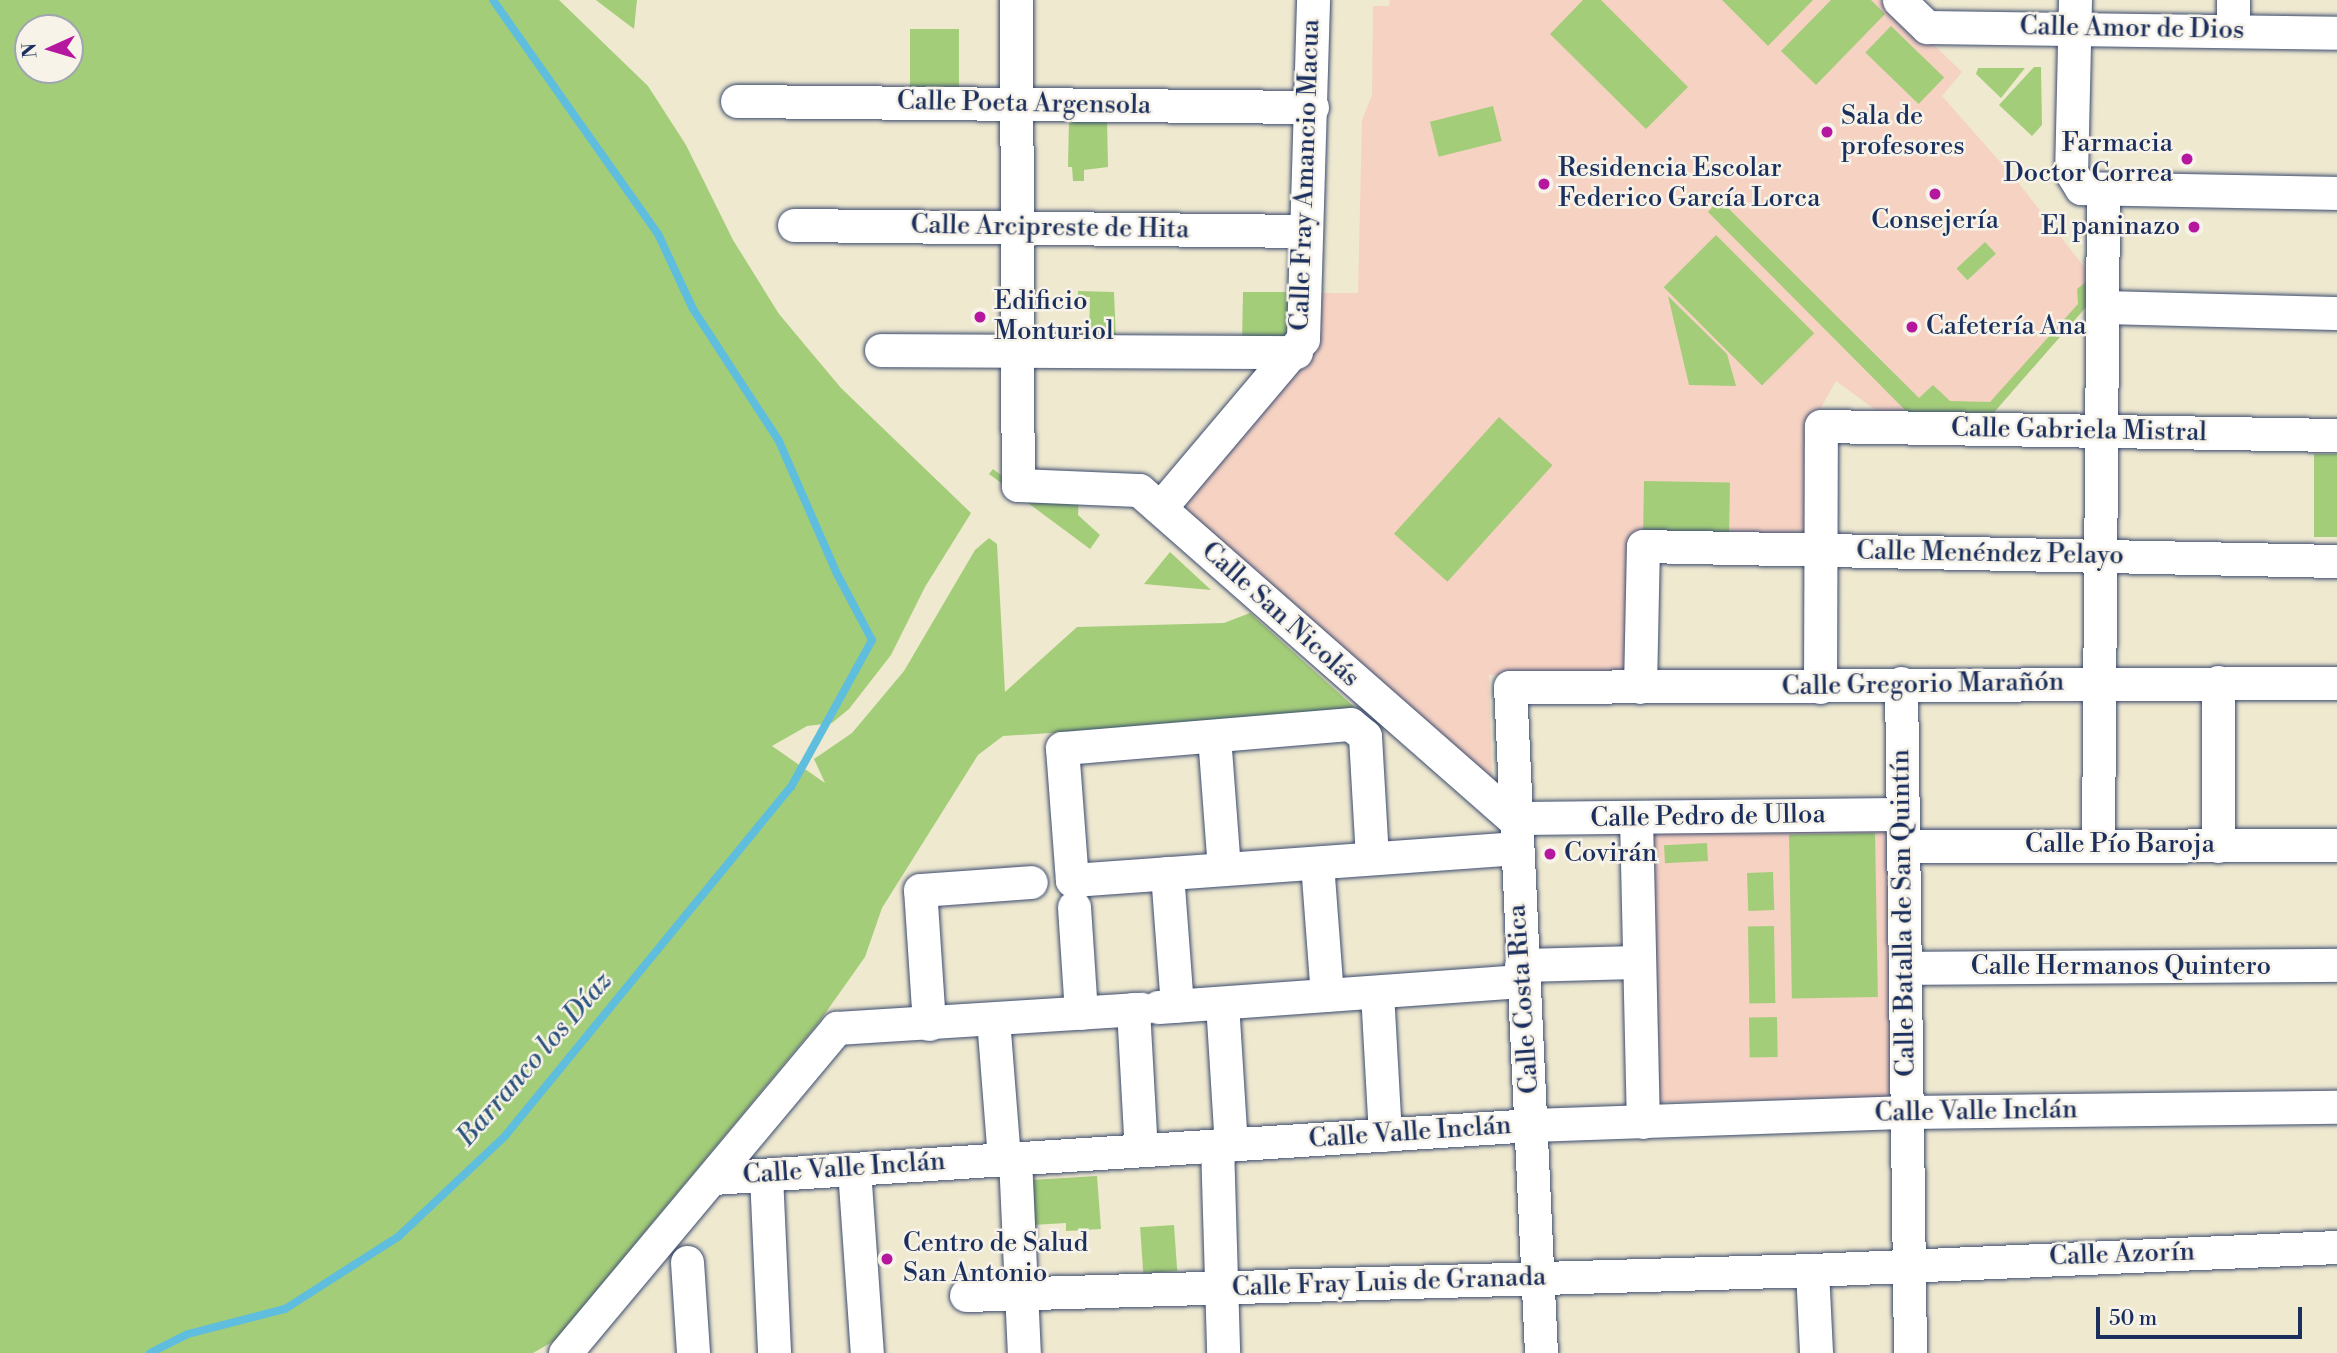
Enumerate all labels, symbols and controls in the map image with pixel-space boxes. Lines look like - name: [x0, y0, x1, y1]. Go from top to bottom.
- street label: Calle Amor de Dios: [2019, 11, 2245, 47]
- north arrow: [14, 14, 84, 84]
- street label: Calle Fray Amancio Macua: [1285, 19, 1327, 331]
- text: N: [18, 42, 43, 59]
- street label: Calle Poeta Argensola: [897, 86, 1151, 122]
- place label: Sala de profesores: [1841, 101, 1965, 162]
- marker: Sala de profesores: [1819, 124, 1835, 140]
- place label: Farmacia Doctor Correa: [2003, 128, 2173, 190]
- marker: Farmacia Doctor Correa: [2179, 151, 2195, 167]
- place label: Residencia Escolar Federico García Lorca: [1558, 153, 1820, 214]
- marker: Residencia Escolar Federico García Lorca: [1536, 176, 1552, 192]
- marker: Consejería: [1927, 186, 1943, 202]
- place label: Consejería: [1871, 205, 1999, 237]
- street label: Calle Arcipreste de Hita: [910, 210, 1190, 246]
- place label: El paninazo: [2041, 211, 2180, 243]
- marker: El paninazo: [2186, 219, 2202, 235]
- place label: Edificio Monturiol: [994, 286, 1114, 348]
- marker: Edificio Monturiol: [972, 309, 988, 325]
- place label: Cafetería Ana: [1926, 311, 2086, 343]
- marker: Cafetería Ana: [1904, 319, 1920, 335]
- street label: Calle Gabriela Mistral: [1951, 413, 2207, 449]
- street label: Calle San Nicolás: [1195, 536, 1365, 694]
- street label: Calle Menéndez Pelayo: [1856, 536, 2124, 572]
- street label: Calle Gregorio Marañón: [1781, 667, 2065, 703]
- street label: Calle Batalla de San Quintín: [1886, 749, 1922, 1077]
- street label: Calle Pedro de Ulloa: [1590, 799, 1826, 835]
- street label: Calle Pío Baroja: [2025, 829, 2215, 861]
- place label: Covirán: [1564, 838, 1657, 870]
- marker: Covirán: [1542, 846, 1558, 862]
- street label: Calle Costa Rica: [1502, 903, 1546, 1095]
- street label: Calle Hermanos Quintero: [1971, 951, 2271, 983]
- water label: Barranco los Díaz: [450, 965, 620, 1153]
- street label: Calle Valle Inclán: [1874, 1095, 2078, 1129]
- street label: Calle Valle Inclán: [1308, 1110, 1512, 1156]
- street label: Calle Valle Inclán: [742, 1146, 946, 1192]
- place label: Centro de Salud San Antonio: [903, 1228, 1088, 1290]
- street label: Calle Azorín: [2049, 1237, 2195, 1273]
- marker: Centro de Salud San Antonio: [877, 1249, 897, 1269]
- street label: Calle Fray Luis de Granada: [1231, 1262, 1547, 1304]
- scale bar: [2099, 1294, 2306, 1338]
- text: 50 m: [2109, 1306, 2157, 1332]

